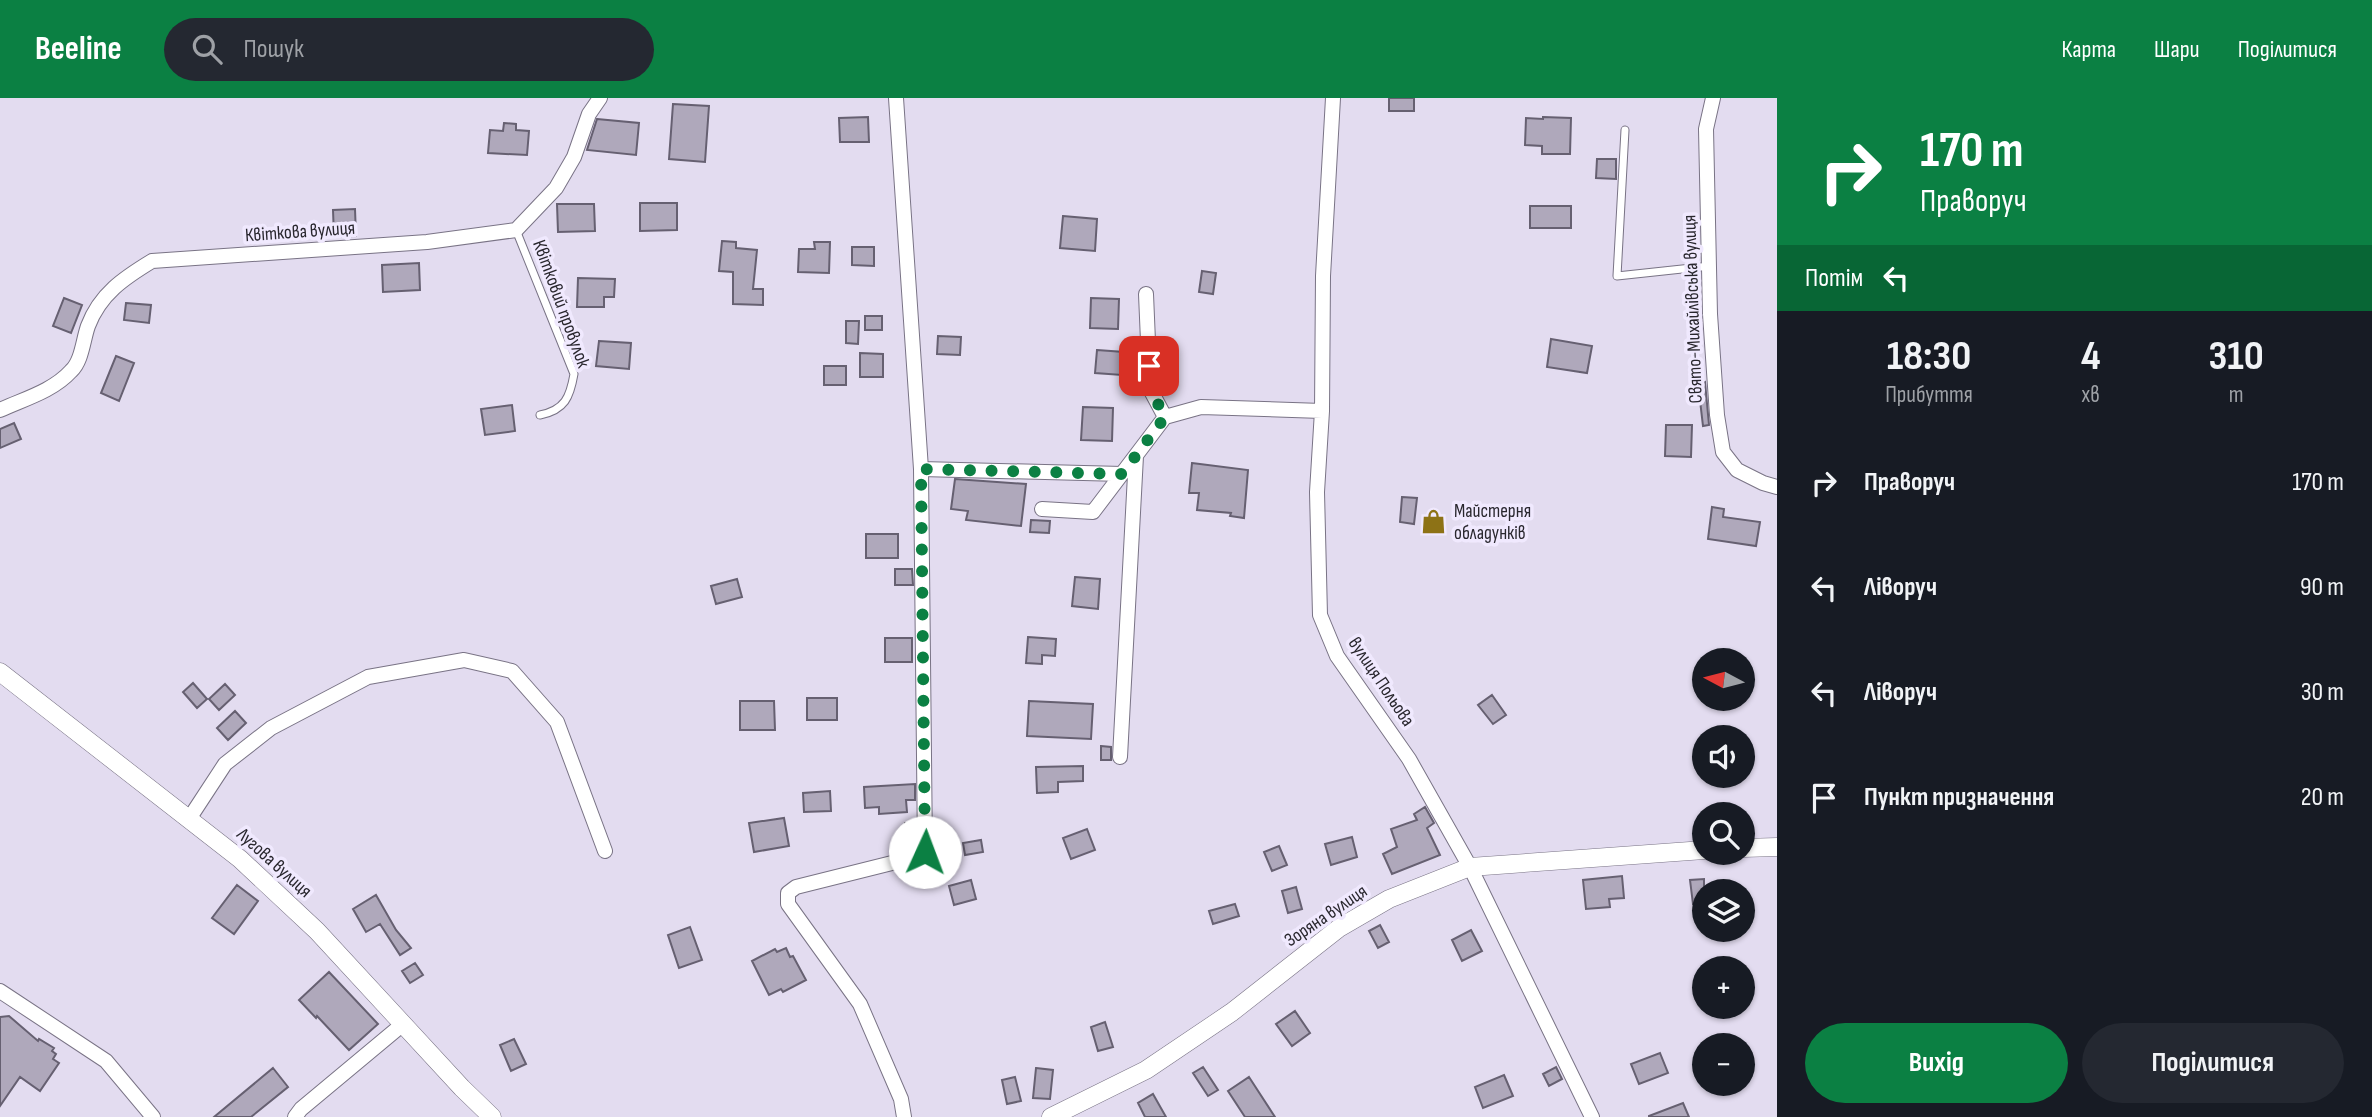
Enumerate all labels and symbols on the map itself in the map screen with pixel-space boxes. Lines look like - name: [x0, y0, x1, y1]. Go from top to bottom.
- street label: Свято-Михайлівська вулиця: [1678, 214, 1708, 404]
- street label: Квіткова вулиця: [244, 217, 356, 247]
- street label: Квітковий провулок: [527, 237, 595, 372]
- pin: [1119, 336, 1179, 396]
- place label: Майстерня обладунків: [1454, 500, 1531, 545]
- shop icon: Майстерня обладунків: [1420, 508, 1448, 536]
- street label: вулиця Польова: [1343, 633, 1419, 731]
- north arrow: [1692, 648, 1755, 710]
- position arrow: [888, 815, 962, 889]
- street label: Лугова вулиця: [231, 823, 316, 903]
- street label: Зоряна вулиця: [1280, 880, 1372, 952]

